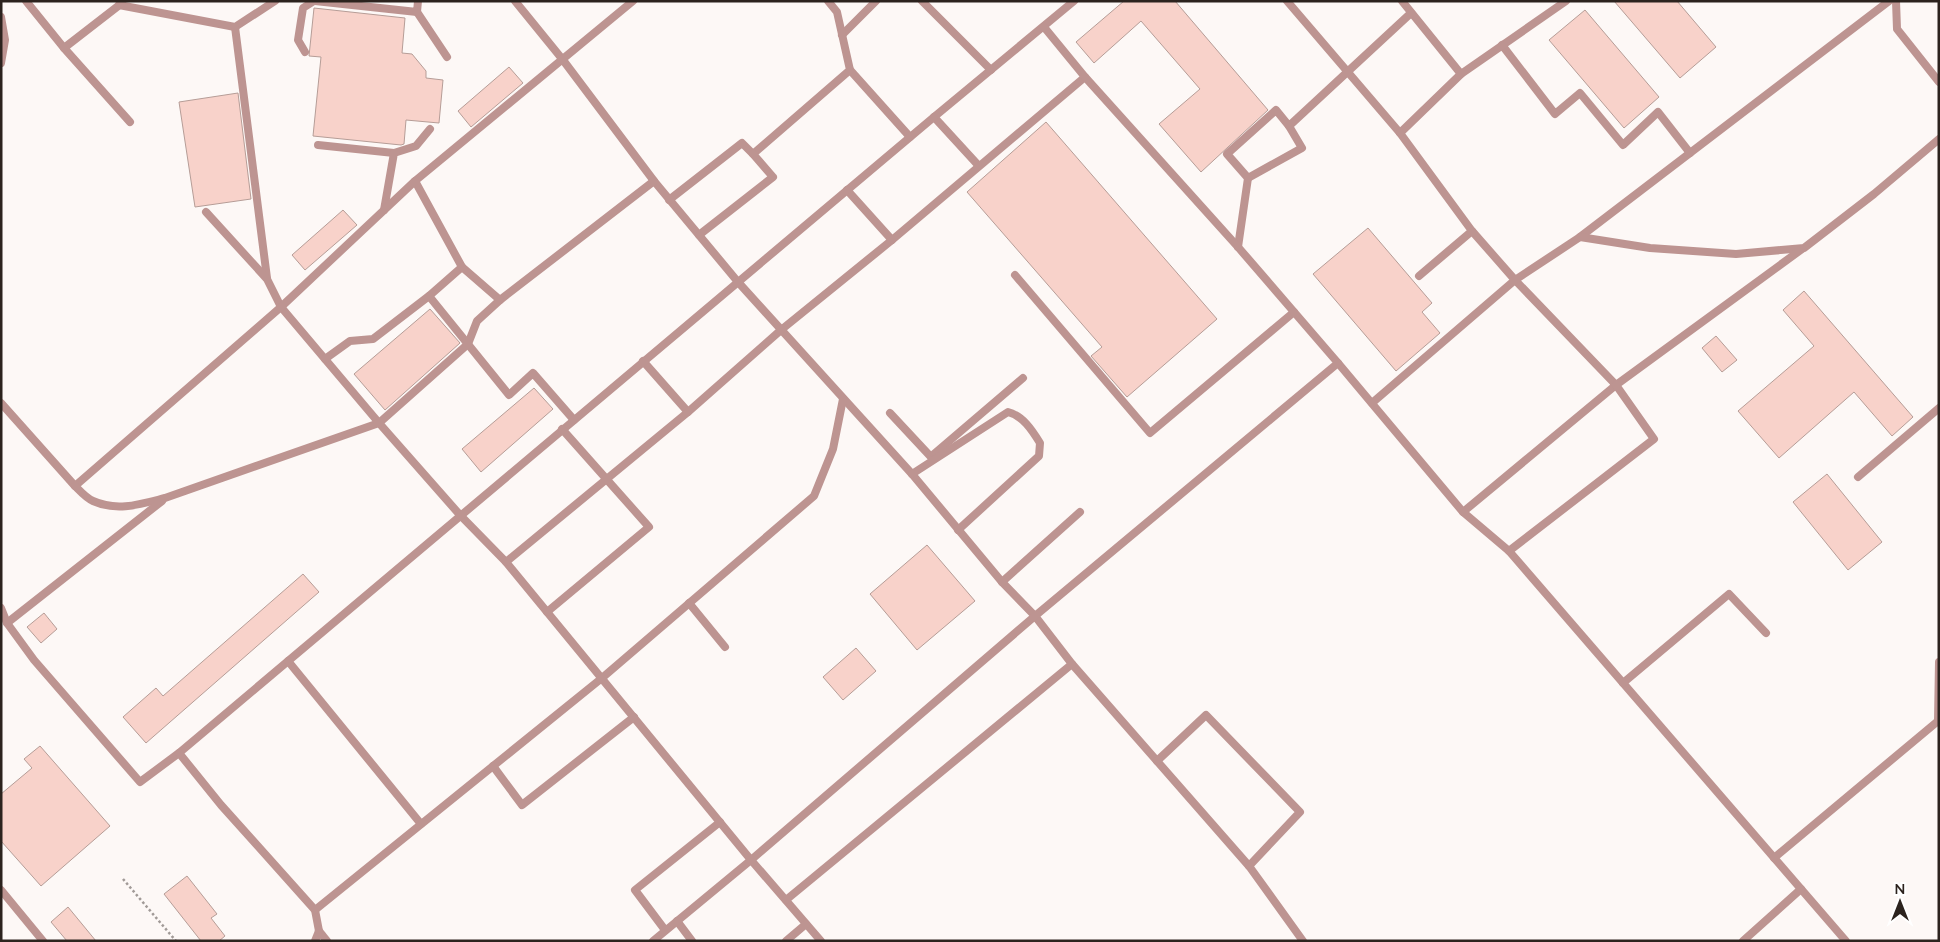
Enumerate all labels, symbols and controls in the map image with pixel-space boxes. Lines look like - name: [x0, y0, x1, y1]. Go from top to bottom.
- north arrow: [1875, 877, 1925, 927]
- text: N: [1895, 880, 1905, 897]

